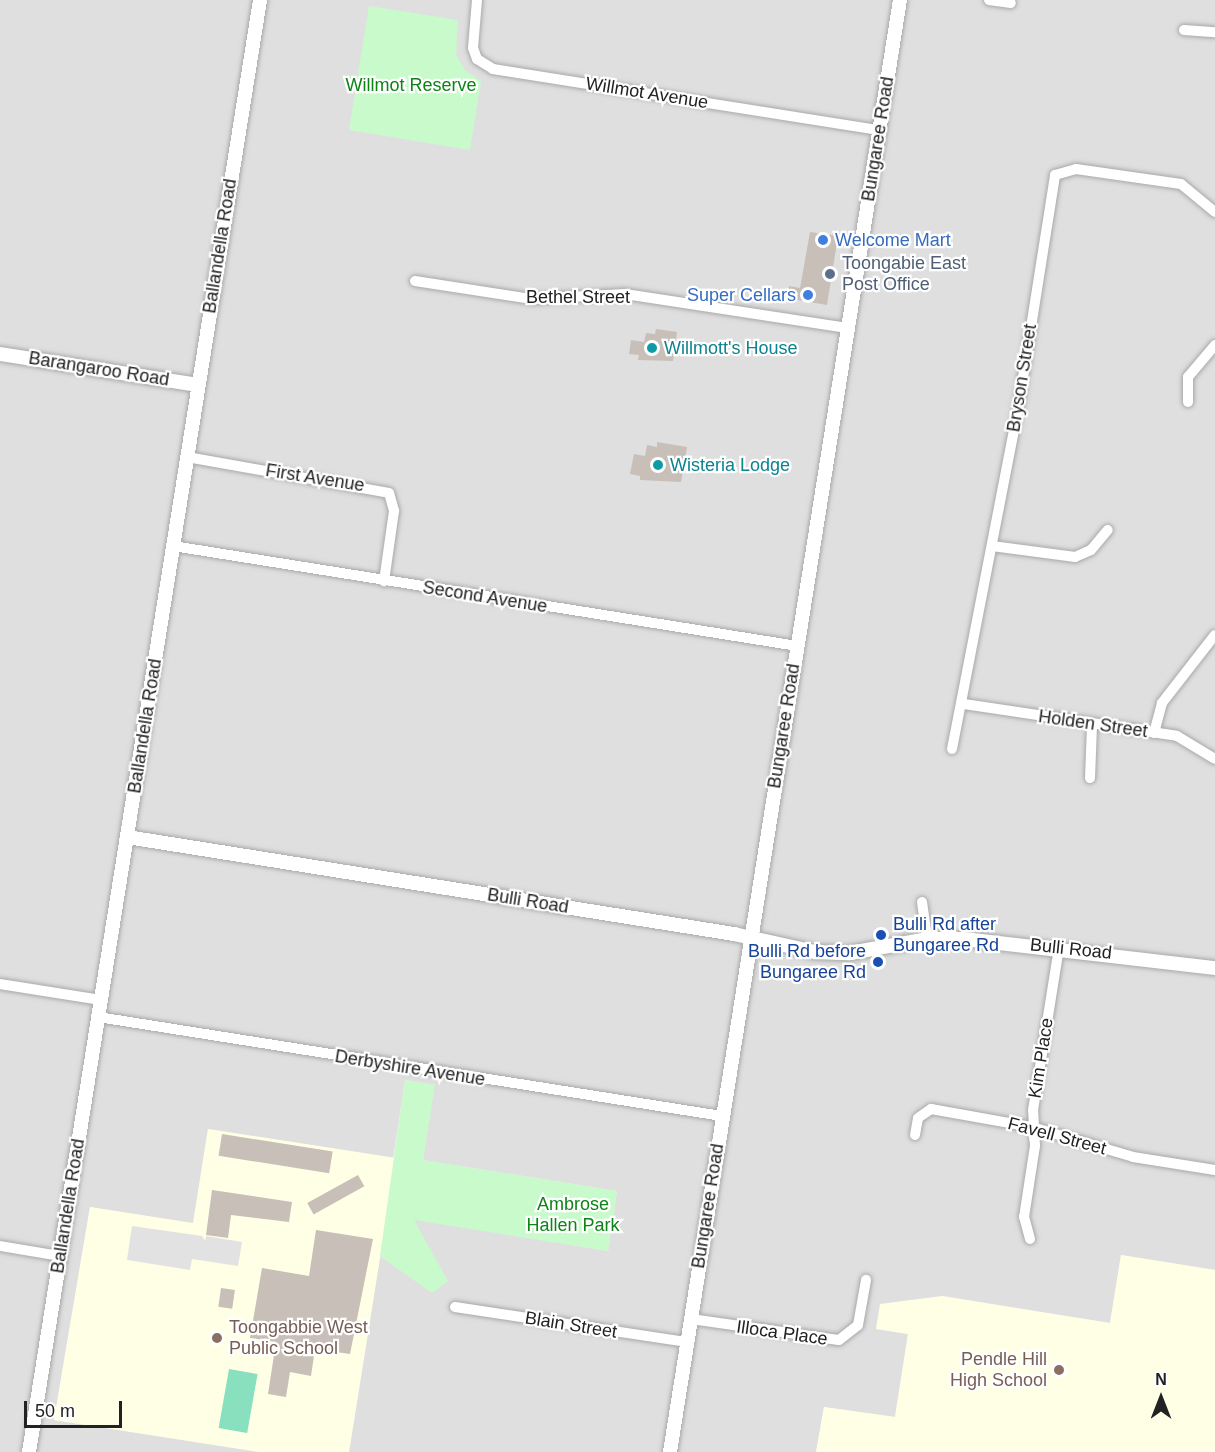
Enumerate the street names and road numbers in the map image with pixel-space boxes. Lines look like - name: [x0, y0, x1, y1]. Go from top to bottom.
- street label: Willmot Avenue: [584, 73, 710, 113]
- street label: Bungaree Road: [857, 75, 899, 203]
- street label: Ballandella Road: [199, 177, 241, 315]
- street label: Bethel Street: [526, 286, 630, 308]
- street label: Bryson Street: [1003, 322, 1041, 434]
- street label: Barangaroo Road: [27, 347, 171, 391]
- street label: First Avenue: [264, 459, 366, 497]
- street label: Second Avenue: [421, 576, 549, 618]
- street label: Ballandella Road: [124, 657, 166, 795]
- street label: Bungaree Road: [763, 662, 805, 790]
- street label: Holden Street: [1037, 706, 1149, 742]
- street label: Bulli Road: [486, 884, 570, 918]
- street label: Bulli Road: [1029, 934, 1113, 964]
- street label: Kim Place: [1024, 1016, 1058, 1100]
- street label: Derbyshire Avenue: [333, 1045, 487, 1091]
- street label: Favell Street: [1005, 1112, 1109, 1160]
- street label: Ballandella Road: [47, 1137, 89, 1275]
- street label: Bungaree Road: [687, 1142, 729, 1270]
- street label: Blain Street: [523, 1307, 619, 1343]
- street label: Illoca Place: [735, 1316, 829, 1350]

